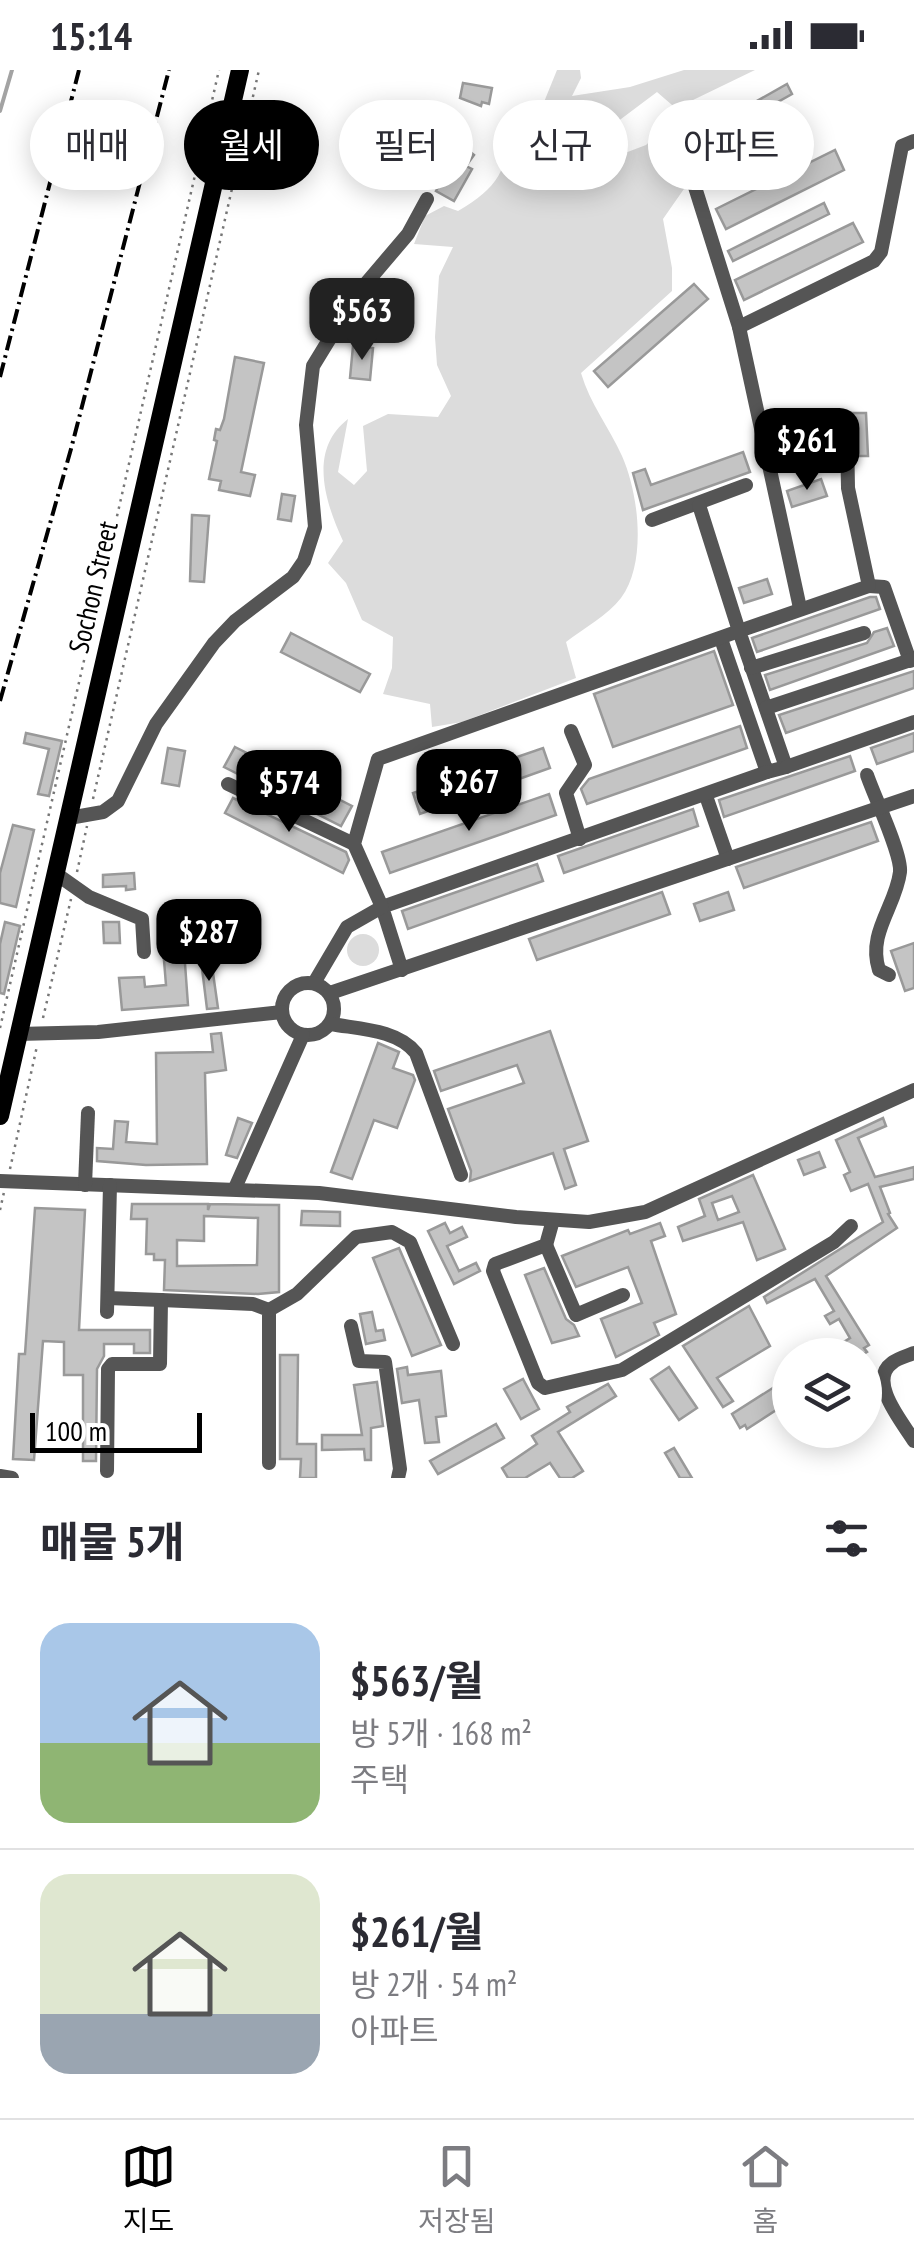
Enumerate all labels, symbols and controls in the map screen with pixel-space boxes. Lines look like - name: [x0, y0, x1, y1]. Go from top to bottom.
- text: 15:14: [50, 11, 132, 60]
- chip: 매매: [30, 100, 164, 190]
- chip: 월세: [184, 100, 319, 190]
- chip: 필터: [339, 100, 473, 190]
- chip: 신규: [493, 100, 628, 190]
- chip: 아파트: [648, 100, 814, 190]
- pin: $563: [303, 278, 421, 363]
- text: $563: [331, 289, 393, 331]
- pin: $261: [748, 408, 866, 493]
- text: $261: [776, 419, 838, 461]
- street label: Sochon Street: [59, 517, 126, 657]
- pin: $267: [410, 749, 528, 834]
- pin: $574: [230, 750, 348, 835]
- text: $267: [438, 760, 500, 802]
- text: $574: [258, 761, 320, 803]
- pin: $287: [150, 899, 268, 984]
- text: $287: [178, 910, 240, 952]
- map controls: [772, 1338, 882, 1448]
- button: layers: [772, 1338, 882, 1448]
- scale bar: [30, 1408, 202, 1452]
- text: 100 m: [45, 1412, 107, 1449]
- icon: filters: [819, 1511, 874, 1566]
- text: 매물 5개: [40, 1514, 185, 1569]
- text: $563/월: [350, 1653, 484, 1708]
- icon: home: [120, 1663, 240, 1783]
- text: 방 5개 · 168 m²: [350, 1712, 532, 1754]
- text: 주택: [350, 1758, 409, 1800]
- text: $261/월: [350, 1904, 484, 1959]
- icon: home: [120, 1914, 240, 2034]
- text: 방 2개 · 54 m²: [350, 1963, 517, 2005]
- text: 아파트: [350, 2009, 438, 2051]
- tab: 지도: [121, 2139, 176, 2239]
- tab: 저장됨: [418, 2139, 496, 2239]
- tab: 홈: [738, 2139, 793, 2239]

